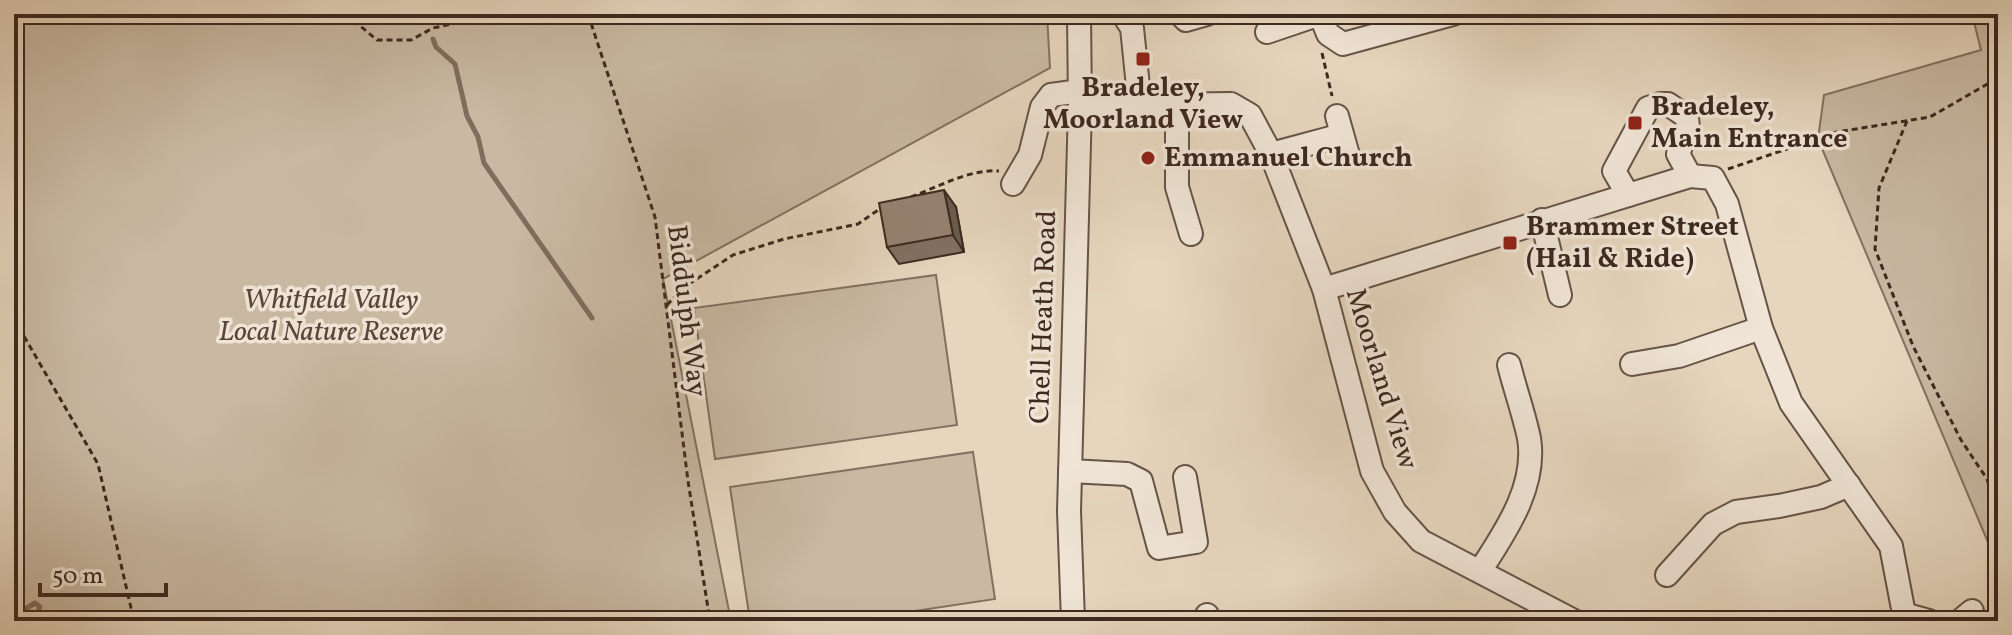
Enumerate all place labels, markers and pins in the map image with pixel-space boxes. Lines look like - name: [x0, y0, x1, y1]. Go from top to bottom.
- marker: Bradeley, Moorland View: [1134, 50, 1152, 68]
- place label: Bradeley, Moorland View: [1043, 69, 1243, 140]
- place label: Bradeley, Main Entrance: [1651, 88, 1848, 159]
- marker: Bradeley, Main Entrance: [1626, 114, 1644, 132]
- place label: Emmanuel Church: [1164, 139, 1413, 178]
- marker: Emmanuel Church: [1139, 149, 1157, 167]
- place label: Brammer Street (Hail & Ride): [1526, 208, 1739, 279]
- marker: Brammer Street (Hail & Ride): [1501, 234, 1519, 252]

